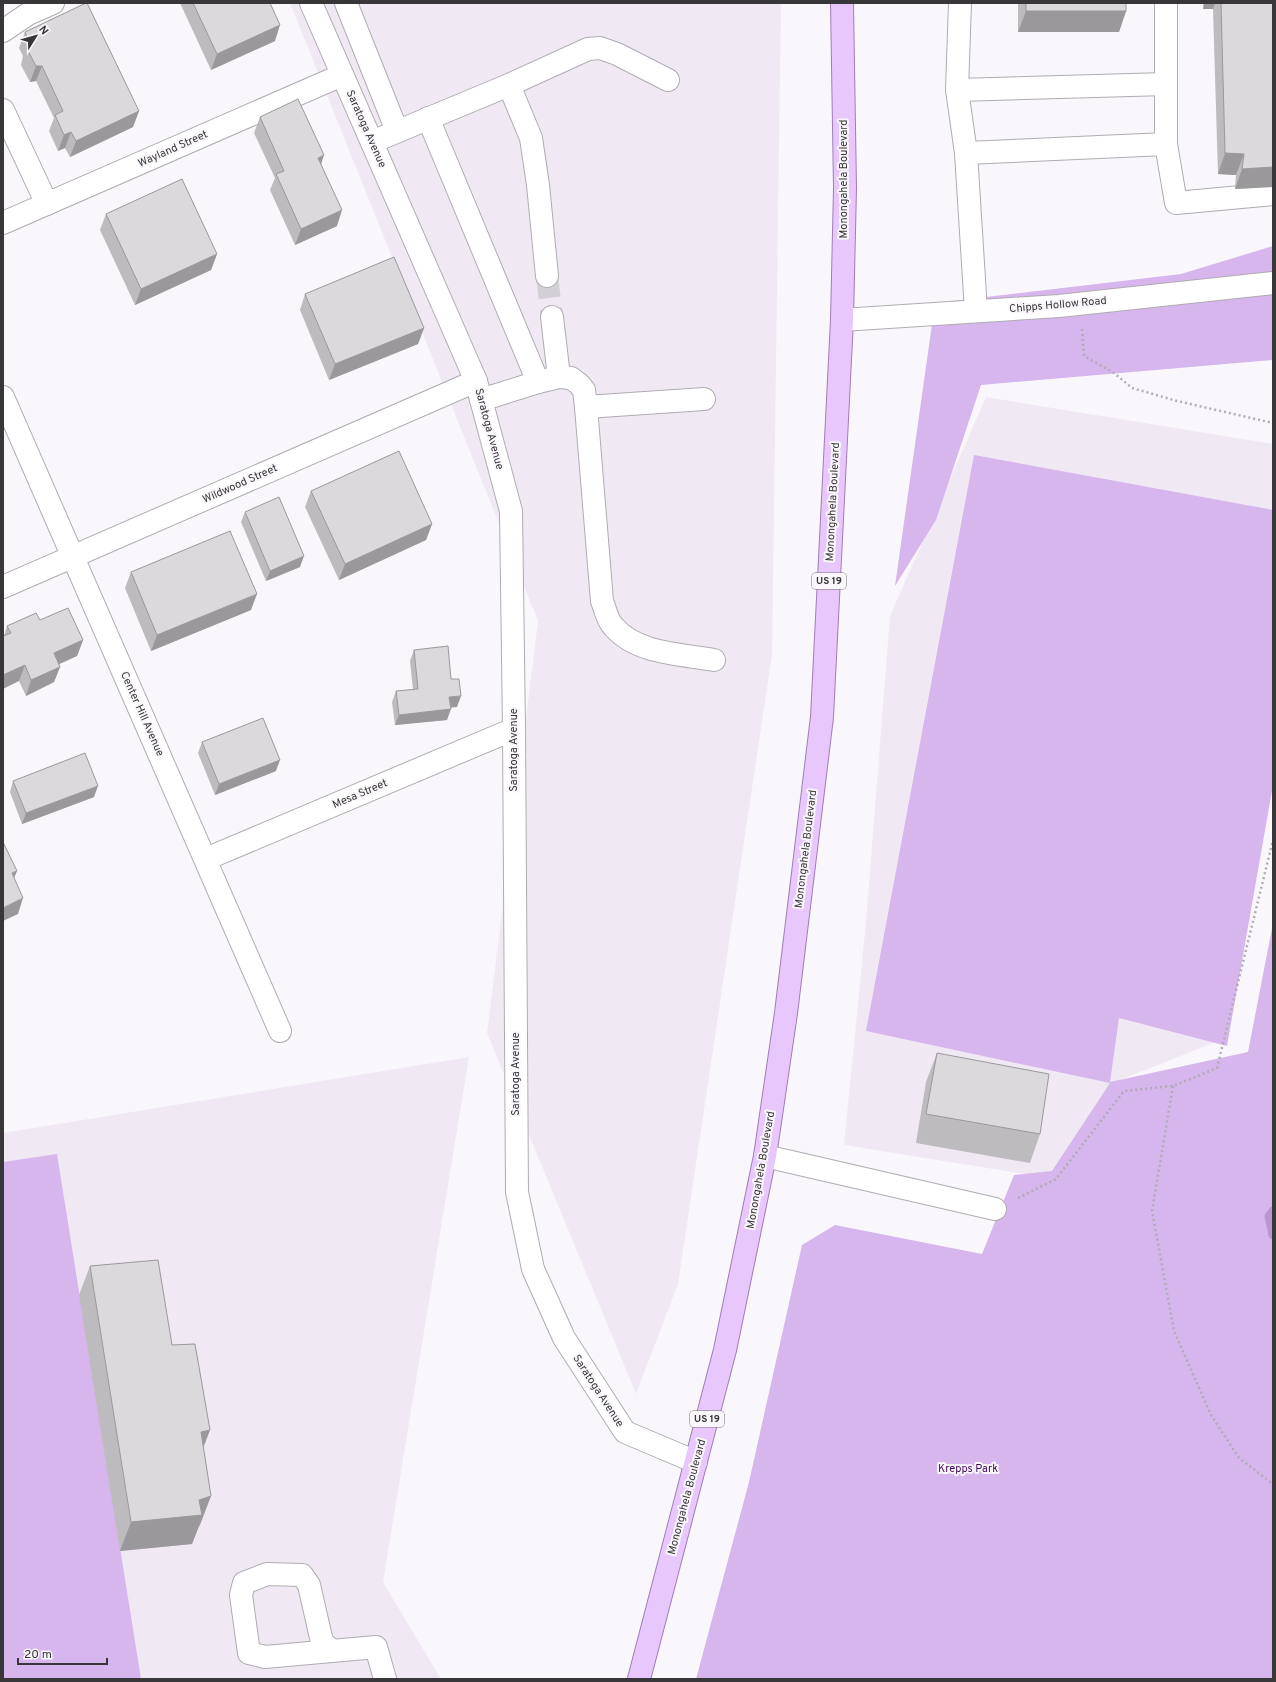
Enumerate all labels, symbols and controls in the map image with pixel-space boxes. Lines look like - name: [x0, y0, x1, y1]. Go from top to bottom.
- north arrow: [16, 16, 56, 56]
- text: N: [35, 23, 51, 38]
- street label: Saratoga Avenue: [343, 88, 389, 170]
- street label: Monongahela Boulevard: [837, 119, 851, 239]
- street label: Wayland Street: [136, 127, 210, 171]
- street label: Chipps Hollow Road: [1009, 294, 1107, 316]
- street label: Saratoga Avenue: [471, 387, 507, 471]
- street label: Monongahela Boulevard: [823, 442, 843, 562]
- street label: Wildwood Street: [200, 461, 280, 507]
- road number: US 19: [812, 573, 846, 589]
- street label: Center Hill Avenue: [117, 669, 167, 759]
- street label: Saratoga Avenue: [507, 708, 521, 792]
- street label: Mesa Street: [330, 776, 390, 812]
- street label: Monongahela Boulevard: [792, 789, 820, 909]
- street label: Saratoga Avenue: [509, 1032, 523, 1116]
- street label: Monongahela Boulevard: [744, 1110, 778, 1230]
- street label: Saratoga Avenue: [569, 1352, 627, 1430]
- road number: US 19: [690, 1411, 724, 1427]
- street label: Monongahela Boulevard: [665, 1438, 709, 1556]
- park label: Krepps Park: [938, 1462, 998, 1476]
- scale bar: [18, 1640, 107, 1666]
- text: 20 m: [24, 1647, 52, 1663]

